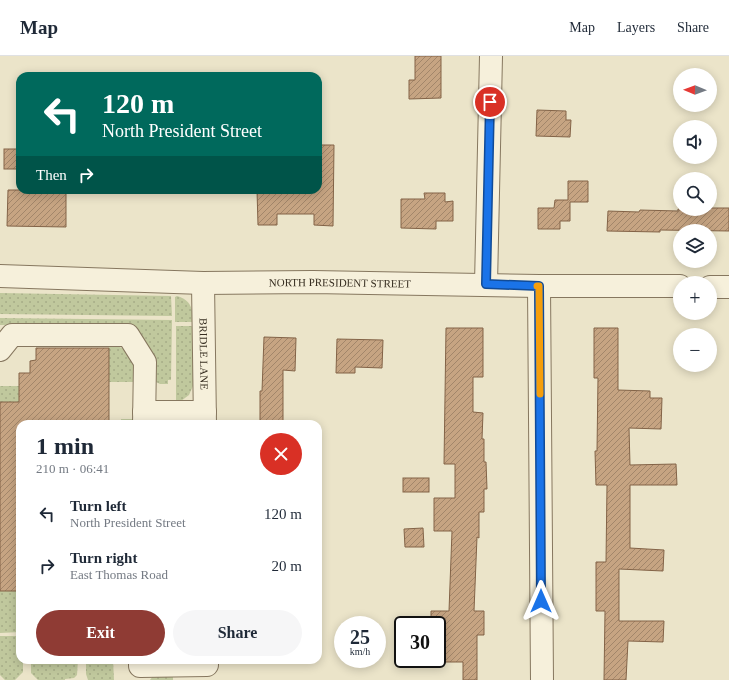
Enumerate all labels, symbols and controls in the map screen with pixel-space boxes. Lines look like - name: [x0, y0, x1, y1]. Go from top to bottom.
- text: Map: [20, 17, 58, 38]
- text: Map: [569, 20, 595, 35]
- text: Layers: [617, 20, 655, 35]
- text: Share: [677, 20, 709, 35]
- north arrow: [673, 68, 717, 112]
- map controls: [673, 68, 717, 372]
- pin: [473, 85, 507, 119]
- icon: left: [36, 88, 88, 140]
- text: 120 m: [102, 88, 174, 119]
- icon: arrive: [479, 91, 501, 113]
- button: sound: [673, 120, 717, 164]
- text: North President Street: [102, 121, 262, 141]
- icon: right: [75, 164, 97, 186]
- text: Then: [36, 167, 67, 183]
- button: search: [673, 172, 717, 216]
- button: layers: [673, 224, 717, 268]
- street label: NORTH PRESIDENT STREET: [269, 276, 411, 290]
- button: +: [673, 276, 717, 320]
- street label: BRIDLE LANE: [197, 318, 211, 390]
- button: −: [673, 328, 717, 372]
- text: 1 min: [36, 433, 94, 459]
- button: close: [260, 433, 302, 475]
- text: 210 m · 06:41: [36, 461, 109, 476]
- text: Turn left: [70, 498, 127, 514]
- icon: left: [36, 503, 58, 525]
- text: 120 m: [264, 506, 302, 522]
- text: North President Street: [70, 515, 186, 530]
- text: Turn right: [70, 550, 137, 566]
- icon: right: [36, 555, 58, 577]
- text: 20 m: [272, 558, 302, 574]
- text: East Thomas Road: [70, 567, 168, 582]
- position arrow: [520, 580, 562, 622]
- button: Exit: [36, 610, 165, 656]
- button: Share: [173, 610, 302, 656]
- speed limit sign: 30: [394, 616, 446, 668]
- text: 25: [350, 626, 370, 648]
- text: km/h: [350, 646, 370, 657]

